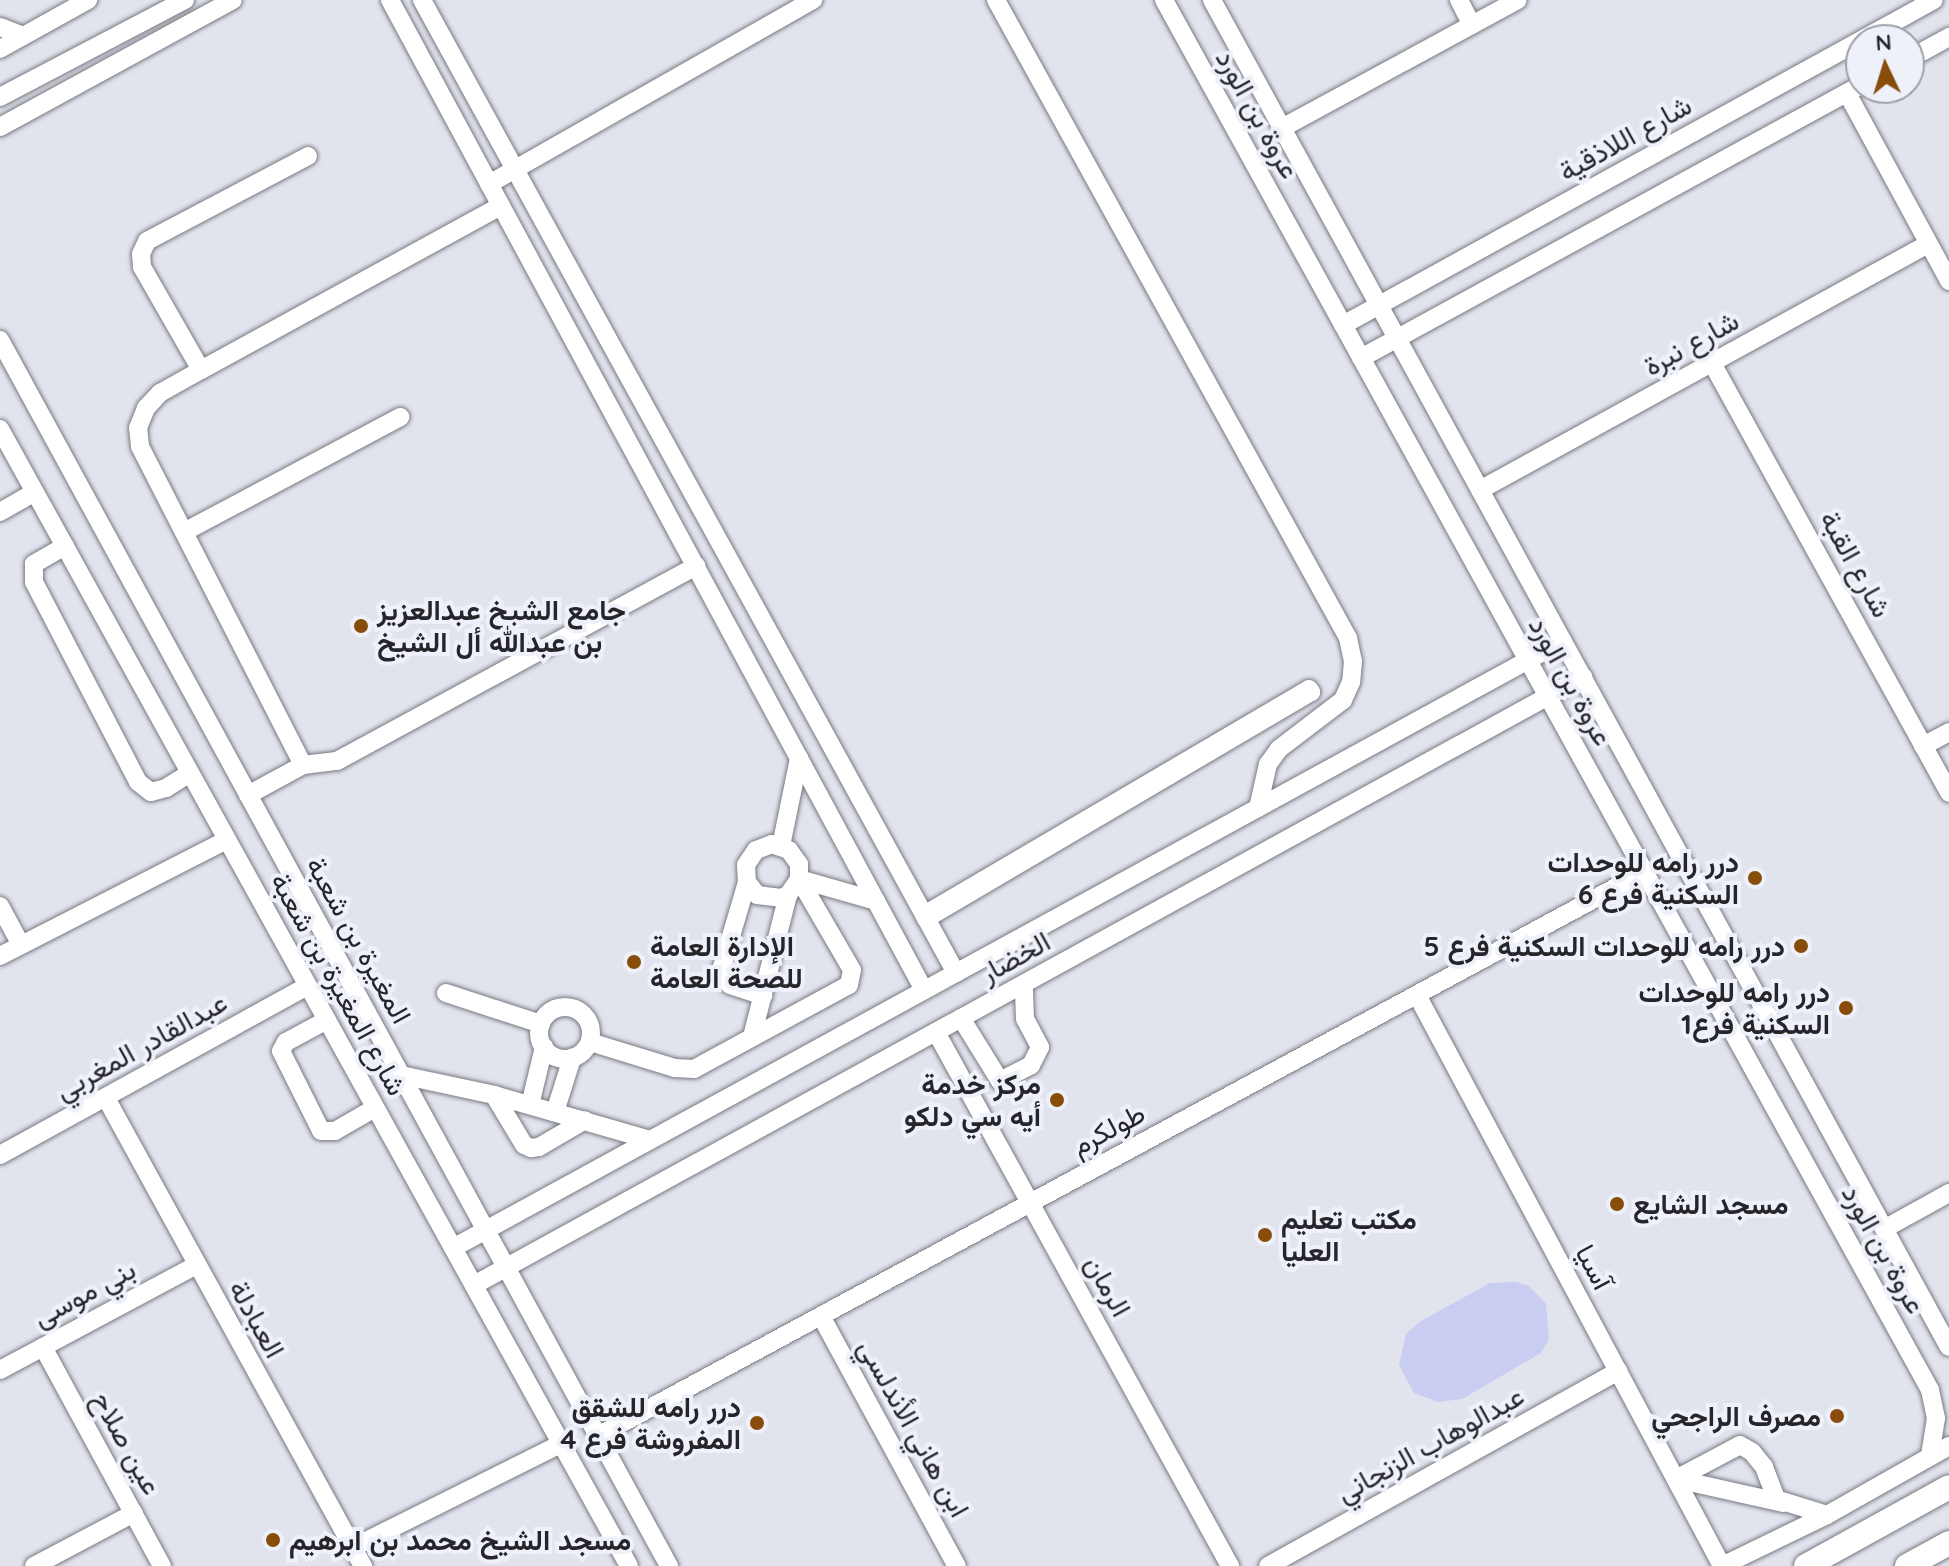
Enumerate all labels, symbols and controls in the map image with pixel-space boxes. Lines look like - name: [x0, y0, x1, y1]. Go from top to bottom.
- north arrow: [1845, 24, 1925, 104]
- text: N: [1874, 28, 1893, 57]
- street label: عروة بن الورد: [1209, 44, 1307, 184]
- street label: شارع اللاذقية: [1553, 88, 1697, 188]
- street label: شارع نبرة: [1638, 303, 1744, 383]
- street label: شارع القبة: [1813, 505, 1899, 623]
- place label: جامع الشيخ عبدالعزيز بن عبدالله أل الشيخ: [377, 593, 626, 659]
- street label: عروة بن الورد: [1522, 611, 1620, 751]
- marker: جامع الشيخ عبدالعزيز بن عبدالله أل الشيخ: [352, 617, 370, 635]
- place label: درر رامه للوحدات السكنية فرع 6: [1547, 845, 1739, 911]
- street label: المغيرة بن شعبة: [299, 851, 419, 1029]
- street label: شارع المغيرة بن شعبة: [264, 867, 414, 1101]
- marker: درر رامه للوحدات السكنية فرع 6: [1746, 869, 1764, 887]
- street label: الخضار: [974, 924, 1056, 990]
- place label: الإدارة العامة للصحة العامة: [650, 929, 803, 995]
- place label: درر رامه للوحدات السكنية فرع 5: [1424, 929, 1785, 963]
- marker: درر رامه للوحدات السكنية فرع 5: [1792, 937, 1810, 955]
- marker: الإدارة العامة للصحة العامة: [625, 953, 643, 971]
- place label: درر رامه للوحدات السكنية فرع1: [1638, 975, 1830, 1041]
- street label: عبدالقادر المغربي: [49, 985, 233, 1107]
- marker: درر رامه للوحدات السكنية فرع1: [1837, 999, 1855, 1017]
- place label: مركز خدمة أيه سي دلكو: [904, 1067, 1041, 1133]
- marker: مركز خدمة أيه سي دلكو: [1048, 1091, 1066, 1109]
- street label: طولكرم: [1066, 1096, 1150, 1162]
- street label: عروة بن الورد: [1835, 1179, 1933, 1319]
- place label: مسجد الشايع: [1633, 1187, 1789, 1221]
- marker: مسجد الشايع: [1608, 1195, 1626, 1213]
- place label: مكتب تعليم العليا: [1281, 1202, 1417, 1268]
- marker: مكتب تعليم العليا: [1256, 1226, 1274, 1244]
- street label: آسيا: [1568, 1239, 1620, 1295]
- street label: الرمان: [1078, 1250, 1138, 1322]
- street label: بني موسى: [27, 1252, 141, 1334]
- street label: العبادلة: [222, 1274, 292, 1364]
- street label: ابن هاني الأندلسي: [851, 1333, 977, 1523]
- street label: عبدالوهاب الزنجاني: [1330, 1379, 1530, 1509]
- street label: عين صلاح: [85, 1386, 169, 1500]
- place label: درر رامه للشقق المفروشة فرع 4: [560, 1390, 741, 1456]
- place label: مصرف الراجحي: [1651, 1399, 1821, 1433]
- marker: مصرف الراجحي: [1828, 1407, 1846, 1425]
- marker: درر رامه للشقق المفروشة فرع 4: [748, 1414, 766, 1432]
- place label: مسجد الشيخ محمد بن ابرهيم: [289, 1523, 631, 1557]
- marker: مسجد الشيخ محمد بن ابرهيم: [264, 1531, 282, 1549]

